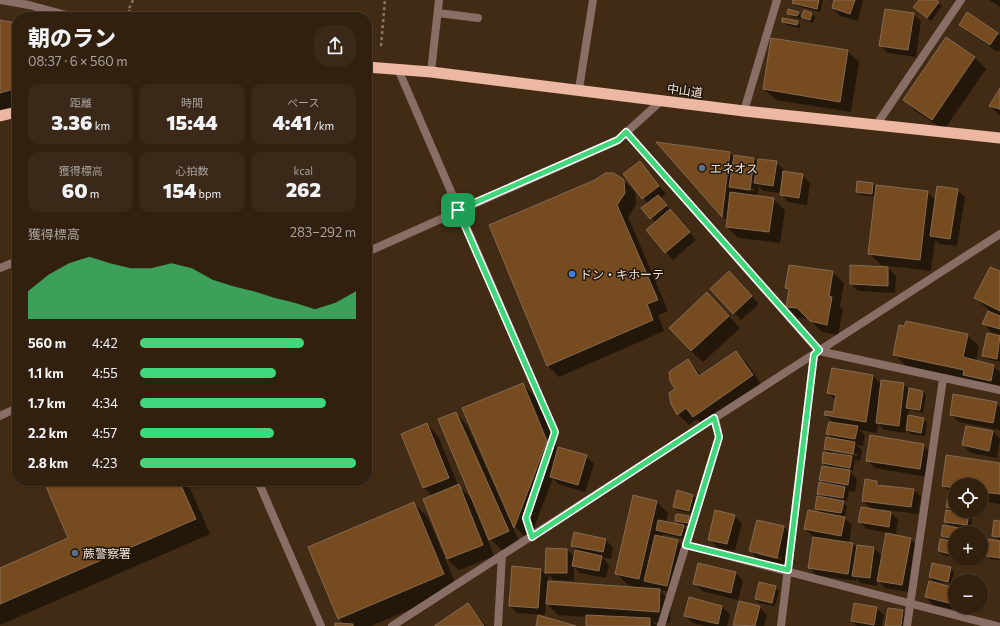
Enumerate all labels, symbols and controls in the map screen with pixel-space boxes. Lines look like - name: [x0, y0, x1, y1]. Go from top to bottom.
- text: 朝のラン: [28, 24, 116, 51]
- button: share: [314, 25, 356, 67]
- text: 08:37 · 6 × 560 m: [28, 53, 128, 69]
- street label: 中山道: [666, 81, 704, 99]
- text: 距離: [70, 96, 92, 109]
- text: 時間: [181, 96, 203, 109]
- text: ペース: [287, 96, 320, 109]
- text: 3.36: [51, 110, 93, 134]
- text: 15:44: [166, 110, 218, 134]
- text: 4:41: [272, 110, 312, 134]
- text: km: [93, 119, 110, 132]
- text: /km: [312, 119, 334, 132]
- place label: エネオス: [710, 161, 758, 175]
- marker: エネオス: [697, 163, 707, 173]
- text: 獲得標高: [59, 164, 103, 177]
- text: 心拍数: [175, 164, 208, 177]
- text: kcal: [293, 164, 313, 177]
- text: 262: [286, 177, 321, 201]
- text: 60: [62, 178, 88, 202]
- text: 154: [163, 178, 196, 202]
- text: m: [88, 187, 99, 200]
- text: bpm: [196, 187, 221, 200]
- pin: [441, 193, 475, 227]
- icon: arrive: [447, 199, 469, 221]
- text: 283–292 m: [290, 224, 356, 240]
- text: 獲得標高: [28, 226, 80, 242]
- place label: ドン・キホーテ: [580, 267, 664, 281]
- marker: ドン・キホーテ: [567, 269, 577, 279]
- text: 560 m: [28, 335, 66, 351]
- text: 4:42: [92, 335, 118, 351]
- text: 1.1 km: [28, 365, 64, 381]
- text: 4:55: [92, 365, 118, 381]
- text: 1.7 km: [28, 395, 66, 411]
- text: 4:34: [92, 395, 118, 411]
- text: 2.2 km: [28, 425, 68, 441]
- text: 4:57: [92, 425, 117, 441]
- text: 2.8 km: [28, 455, 68, 471]
- text: 4:23: [92, 455, 118, 471]
- map controls: [948, 478, 988, 614]
- button: locate: [948, 478, 988, 518]
- button: +: [948, 526, 988, 566]
- place label: 蕨警察署: [83, 546, 131, 560]
- marker: 蕨警察署: [70, 548, 80, 558]
- button: −: [948, 574, 988, 614]

